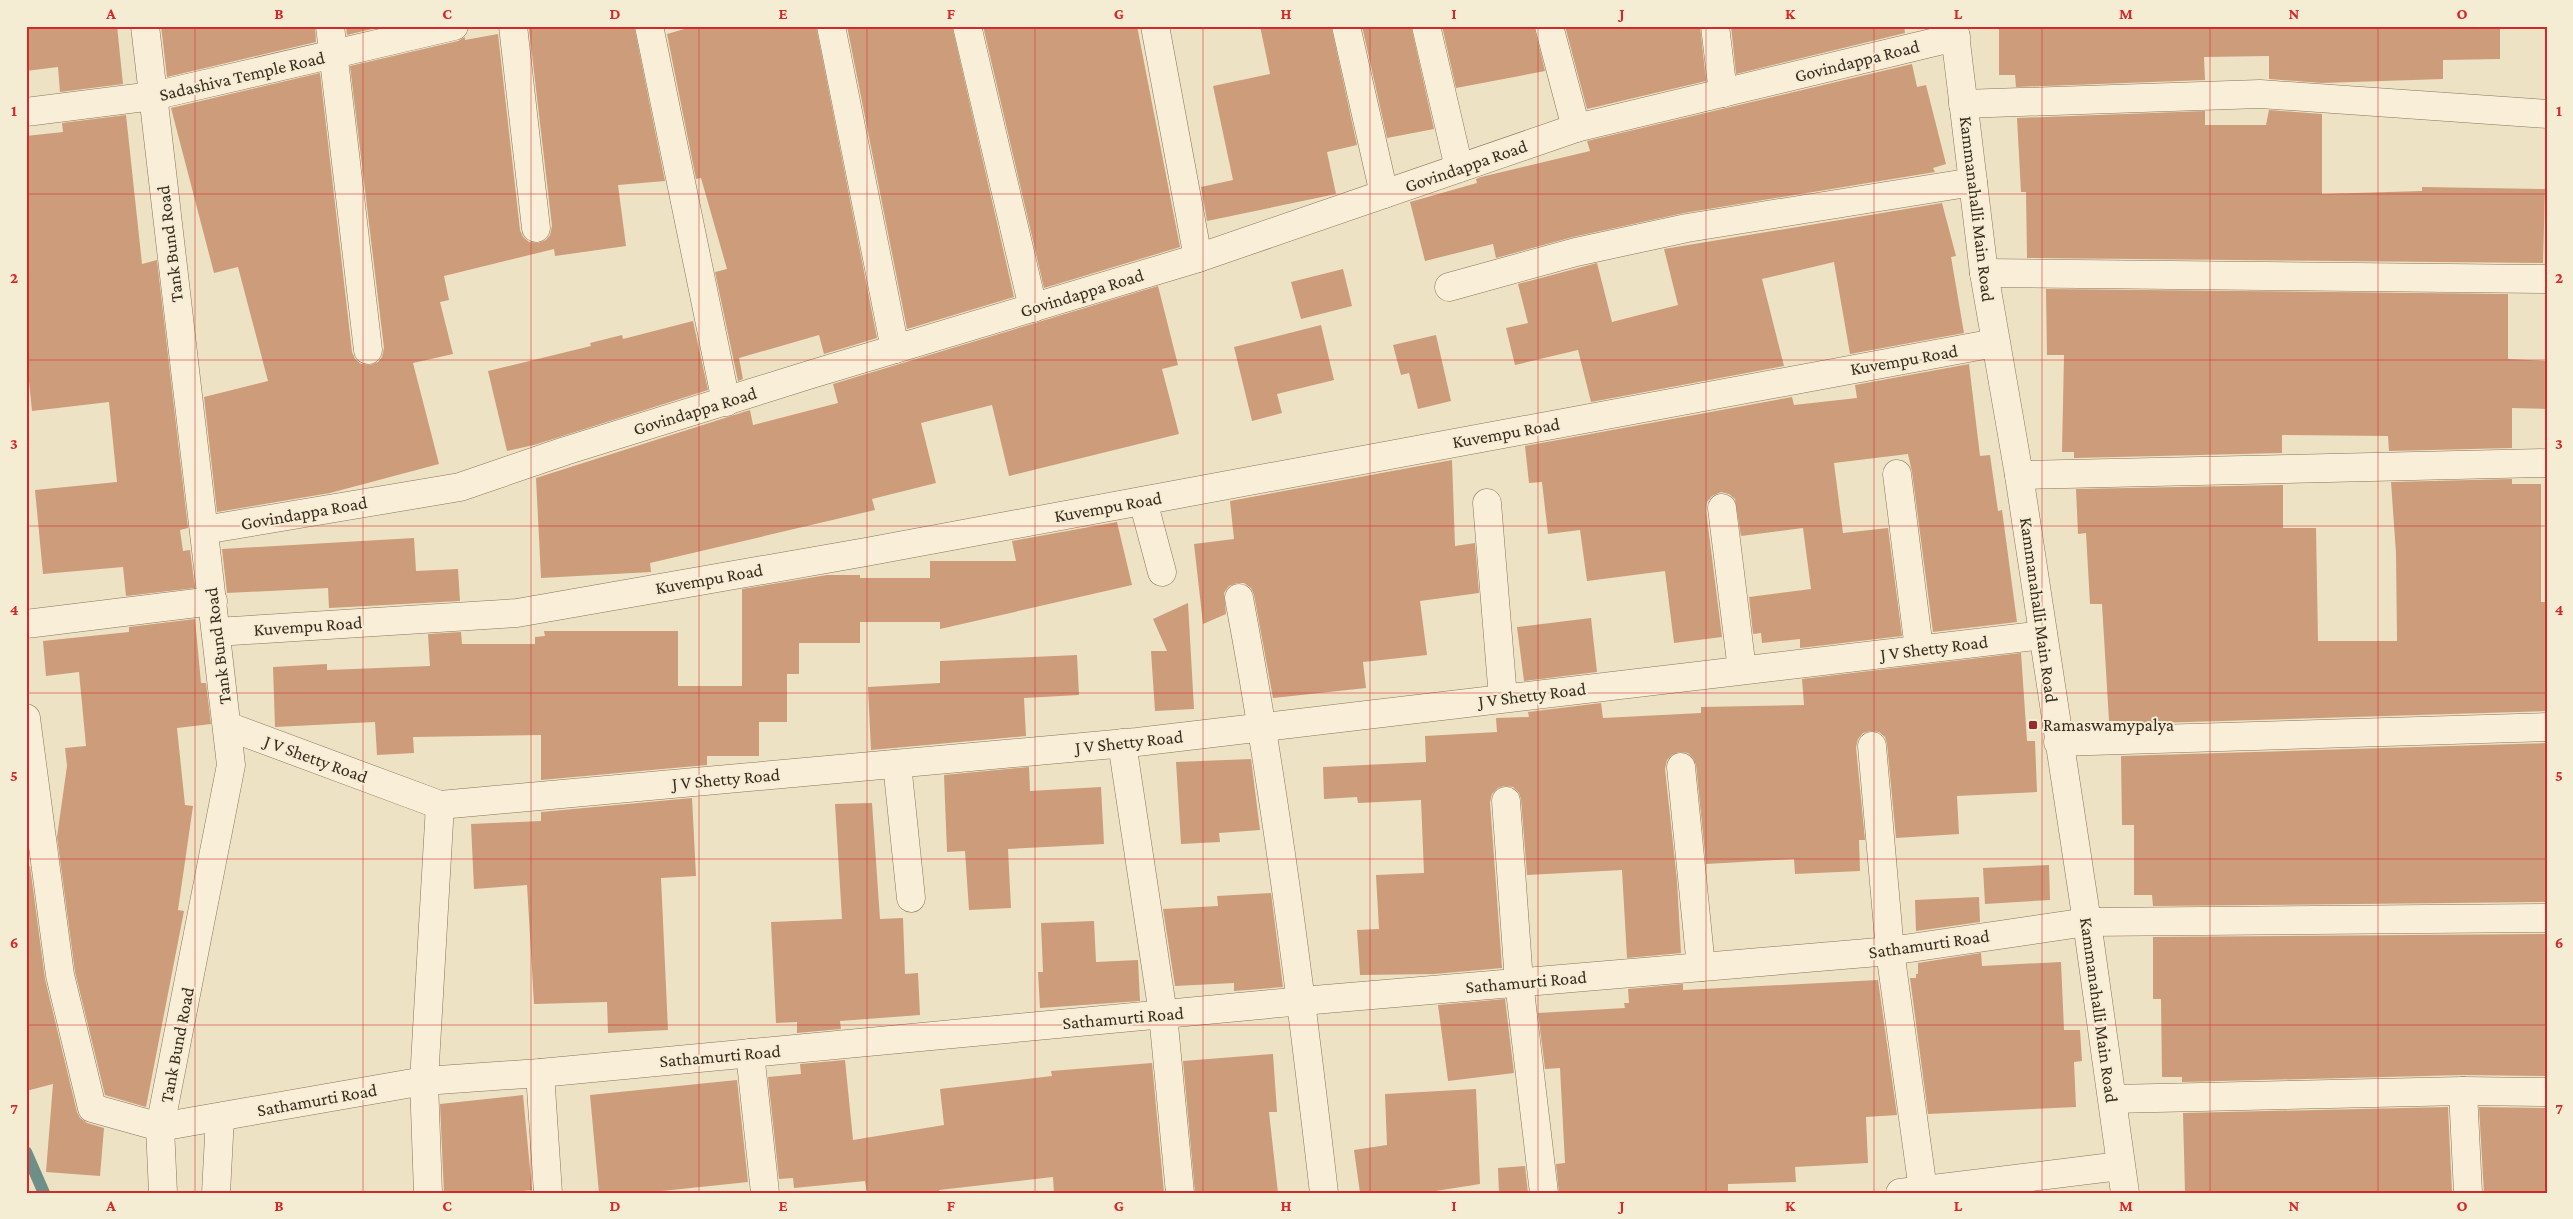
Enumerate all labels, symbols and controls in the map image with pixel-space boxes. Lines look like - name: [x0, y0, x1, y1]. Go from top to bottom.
- text: A: [105, 5, 116, 22]
- text: B: [274, 5, 284, 22]
- text: C: [442, 5, 452, 22]
- text: D: [609, 5, 621, 22]
- text: E: [778, 5, 788, 22]
- text: F: [947, 5, 956, 22]
- text: G: [1114, 5, 1124, 22]
- text: H: [1281, 5, 1292, 22]
- text: I: [1451, 5, 1457, 22]
- text: J: [1617, 5, 1625, 22]
- text: K: [1785, 5, 1796, 22]
- text: L: [1954, 5, 1963, 22]
- text: M: [2119, 5, 2133, 22]
- text: N: [2289, 5, 2300, 22]
- text: O: [2456, 5, 2468, 22]
- street label: Govindappa Road: [1793, 36, 1922, 86]
- street label: Sadashiva Temple Road: [157, 47, 327, 105]
- text: 1: [11, 102, 17, 119]
- text: 1: [2556, 102, 2562, 119]
- street label: Kammanahalli Main Road: [1956, 115, 1998, 303]
- street label: Govindappa Road: [1402, 136, 1530, 196]
- street label: Tank Bund Road: [153, 184, 187, 304]
- street label: Govindappa Road: [1018, 265, 1147, 321]
- text: 2: [10, 269, 18, 286]
- text: 2: [2555, 269, 2563, 286]
- street label: Kuvempu Road: [1849, 341, 1960, 379]
- street label: Govindappa Road: [631, 383, 760, 439]
- street label: Kuvempu Road: [1451, 414, 1562, 452]
- text: 3: [10, 435, 18, 452]
- text: 3: [2555, 435, 2563, 452]
- street label: Kuvempu Road: [1053, 488, 1164, 526]
- street label: Govindappa Road: [239, 492, 369, 534]
- street label: Kammanahalli Main Road: [2016, 516, 2062, 704]
- street label: Kuvempu Road: [654, 560, 765, 598]
- street label: Tank Bund Road: [201, 586, 235, 706]
- text: 4: [10, 601, 19, 618]
- text: 4: [2555, 601, 2564, 618]
- street label: Kuvempu Road: [253, 612, 364, 640]
- street label: J V Shetty Road: [1877, 631, 1990, 665]
- street label: J V Shetty Road: [1475, 678, 1588, 712]
- place label: Ramaswamypalya: [2043, 715, 2174, 735]
- marker: Ramaswamypalya: [2027, 719, 2039, 731]
- street label: J V Shetty Road: [1072, 726, 1184, 758]
- street label: J V Shetty Road: [260, 730, 371, 787]
- street label: J V Shetty Road: [669, 764, 781, 794]
- text: 5: [10, 767, 18, 784]
- text: 5: [2555, 767, 2563, 784]
- street label: Kammanahalli Main Road: [2076, 916, 2122, 1104]
- street label: Sathamurti Road: [1867, 926, 1991, 962]
- text: 6: [10, 934, 18, 951]
- text: 6: [2555, 934, 2563, 951]
- street label: Sathamurti Road: [1465, 967, 1588, 997]
- street label: Tank Bund Road: [156, 985, 198, 1105]
- street label: Sathamurti Road: [1062, 1003, 1185, 1033]
- street label: Sathamurti Road: [659, 1041, 782, 1071]
- street label: Sathamurti Road: [255, 1079, 379, 1120]
- text: 7: [10, 1100, 18, 1117]
- text: 7: [2555, 1100, 2563, 1117]
- text: A: [105, 1197, 116, 1214]
- text: B: [274, 1197, 284, 1214]
- text: C: [442, 1197, 452, 1214]
- text: D: [609, 1197, 621, 1214]
- text: E: [778, 1197, 788, 1214]
- text: F: [947, 1197, 956, 1214]
- text: G: [1114, 1197, 1124, 1214]
- text: H: [1281, 1197, 1292, 1214]
- text: I: [1451, 1197, 1457, 1214]
- text: J: [1617, 1197, 1625, 1214]
- text: K: [1785, 1197, 1796, 1214]
- text: L: [1954, 1197, 1963, 1214]
- text: M: [2119, 1197, 2133, 1214]
- text: N: [2289, 1197, 2300, 1214]
- text: O: [2456, 1197, 2468, 1214]

